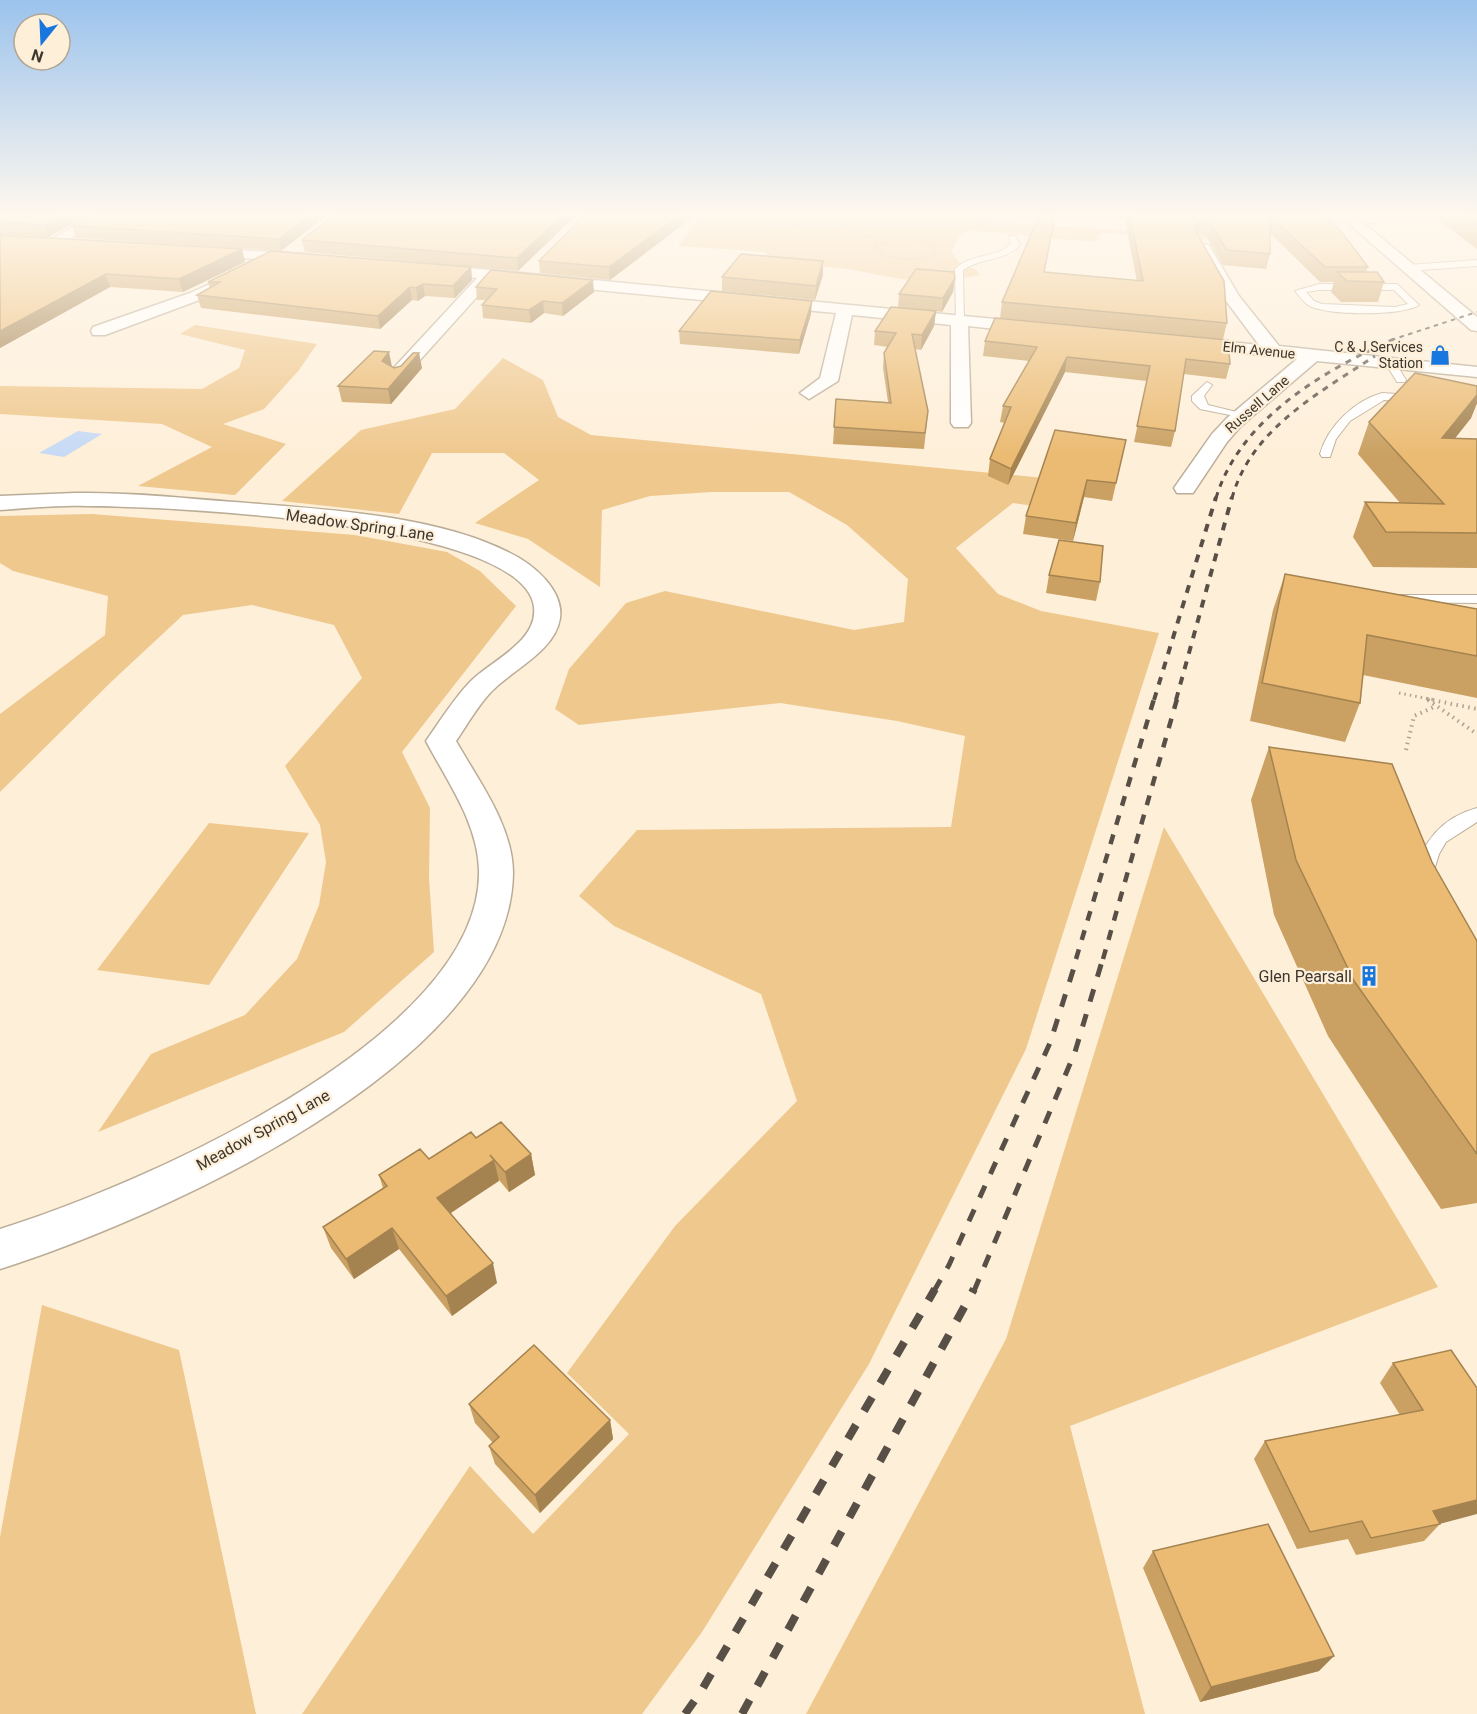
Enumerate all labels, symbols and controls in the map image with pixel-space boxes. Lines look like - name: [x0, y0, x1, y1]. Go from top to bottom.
- north arrow: [12, 12, 72, 72]
- text: N: [29, 45, 46, 67]
- street label: Elm Avenue: [1222, 338, 1296, 362]
- place label: C & J Services Station: [1334, 339, 1423, 371]
- shop icon: C & J Services Station: [1428, 343, 1452, 367]
- street label: Russell Lane: [1222, 372, 1292, 436]
- street label: Meadow Spring Lane: [285, 505, 435, 545]
- building icon: Glen Pearsall: [1357, 964, 1381, 988]
- place label: Glen Pearsall: [1259, 967, 1352, 986]
- street label: Meadow Spring Lane: [193, 1085, 333, 1175]

